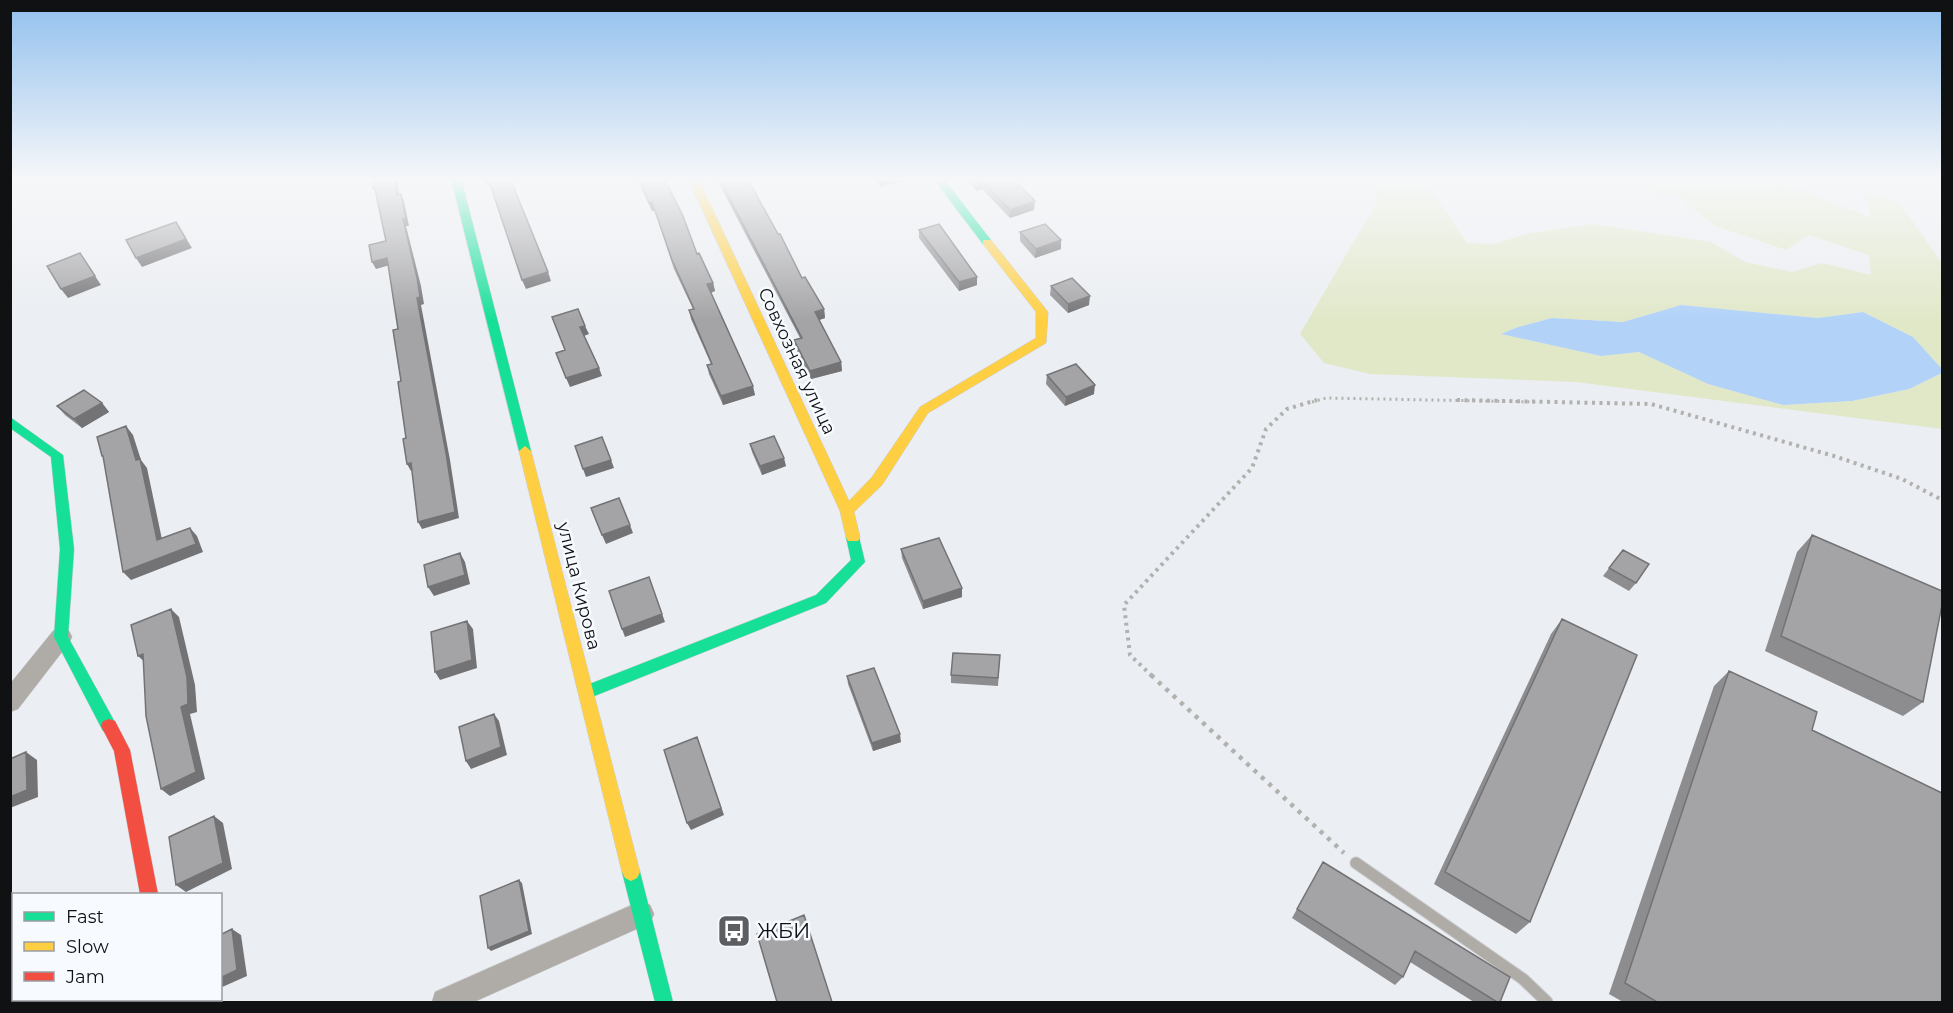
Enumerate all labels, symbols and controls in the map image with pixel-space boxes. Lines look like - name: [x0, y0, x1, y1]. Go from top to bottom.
- street label: Совхозная улица: [753, 284, 841, 438]
- street label: улица Кирова: [552, 519, 606, 652]
- legend: [12, 893, 222, 1001]
- text: Fast: [66, 906, 104, 928]
- bus stop icon: ЖБИ: [716, 913, 752, 949]
- place label: ЖБИ: [757, 918, 810, 943]
- text: Slow: [66, 936, 109, 958]
- text: Jam: [65, 966, 105, 988]

